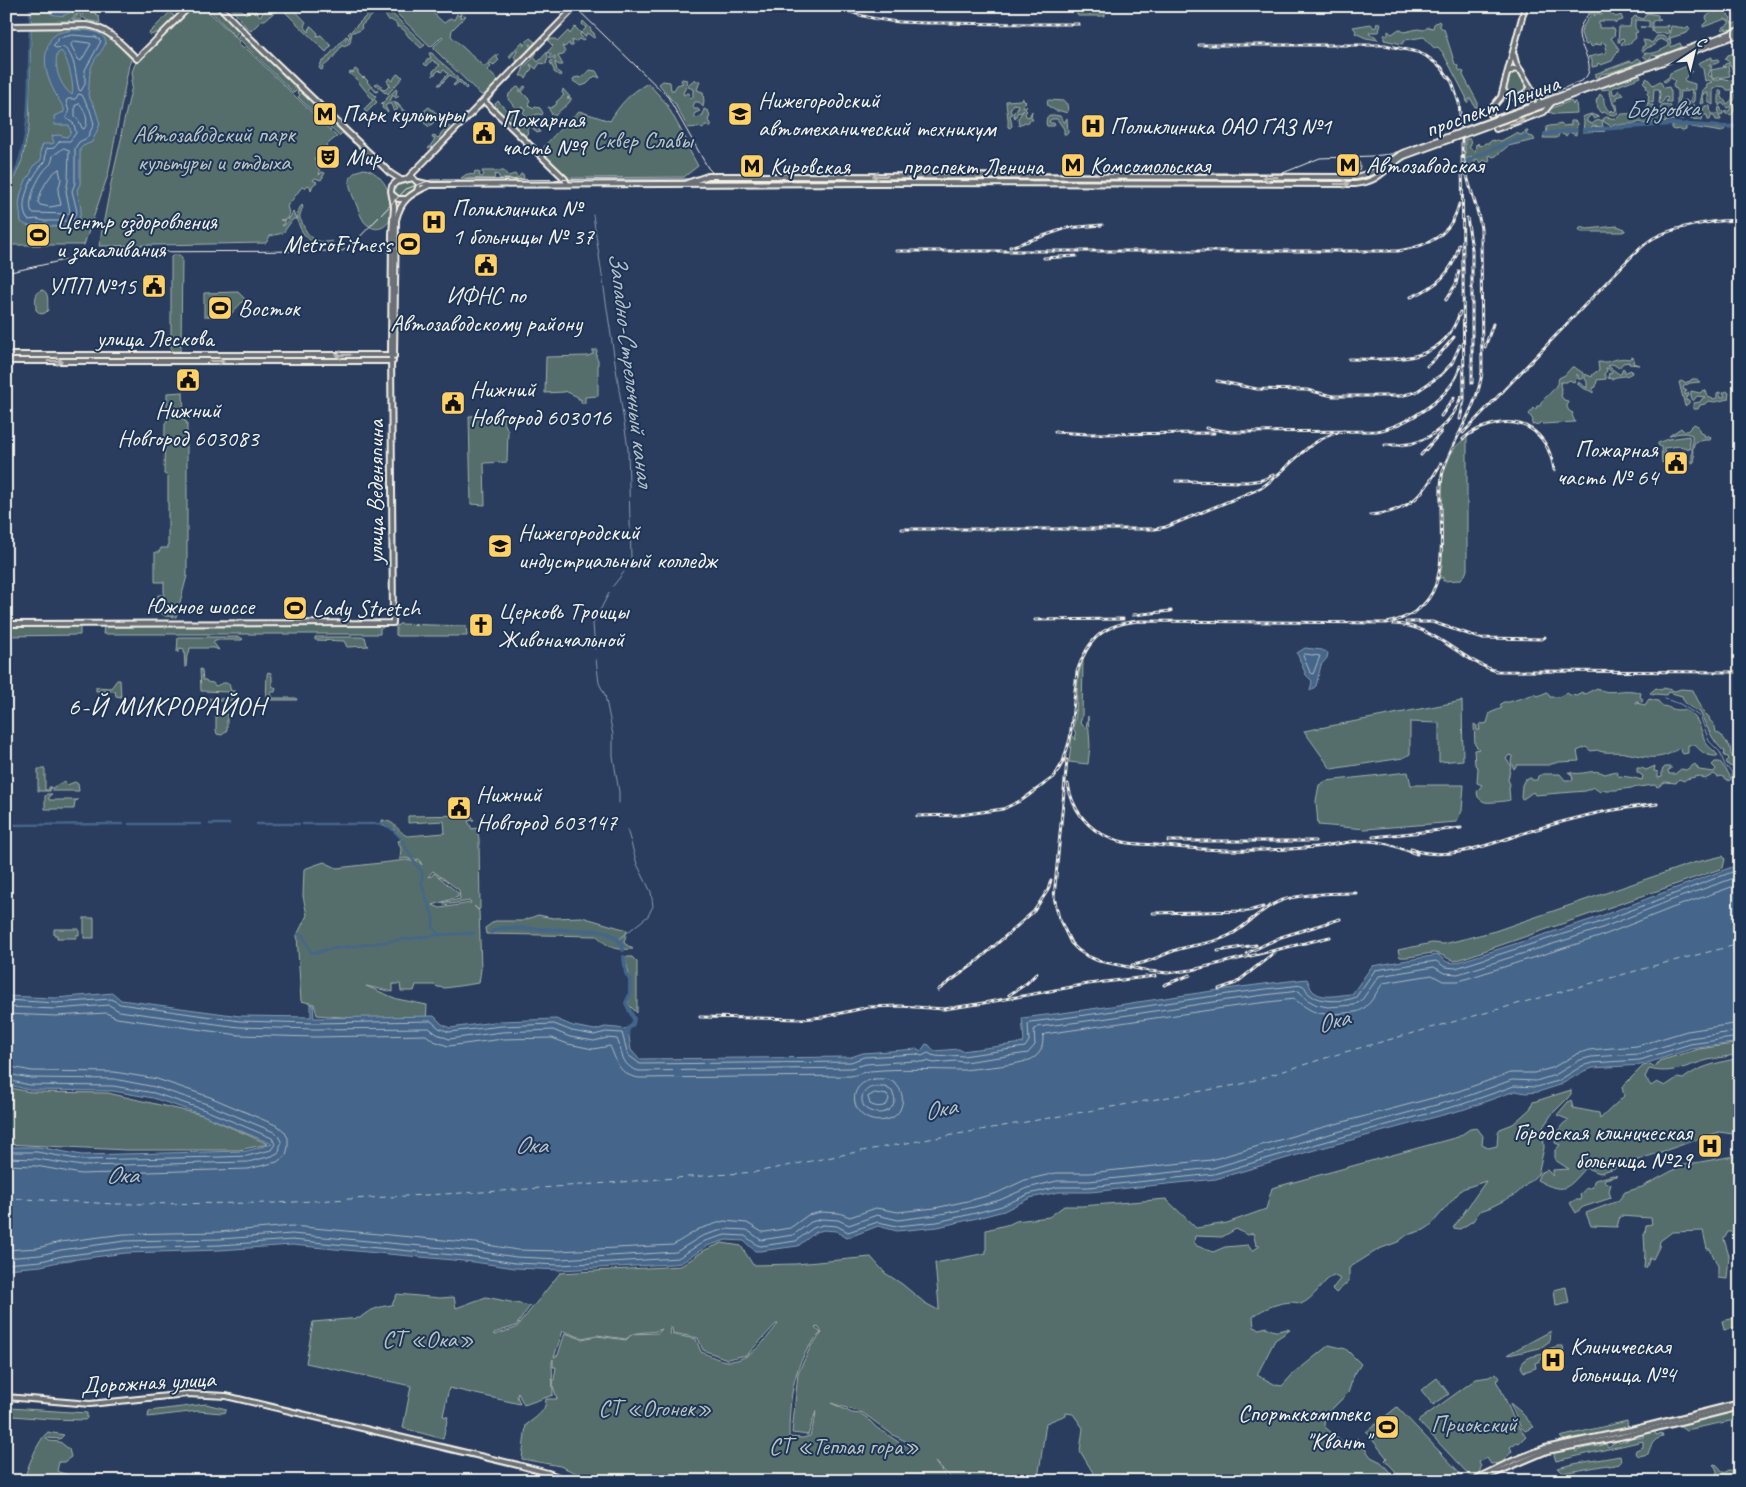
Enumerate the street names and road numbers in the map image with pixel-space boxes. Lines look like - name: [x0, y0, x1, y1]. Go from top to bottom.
- street label: проспект Ленина: [1421, 67, 1565, 144]
- street label: проспект Ленина: [903, 151, 1045, 181]
- street label: улица Лескова: [95, 323, 216, 353]
- street label: улица Веденяпина: [360, 419, 390, 566]
- street label: Южное шоссе: [146, 591, 256, 621]
- street label: Дорожная улица: [80, 1363, 218, 1401]

